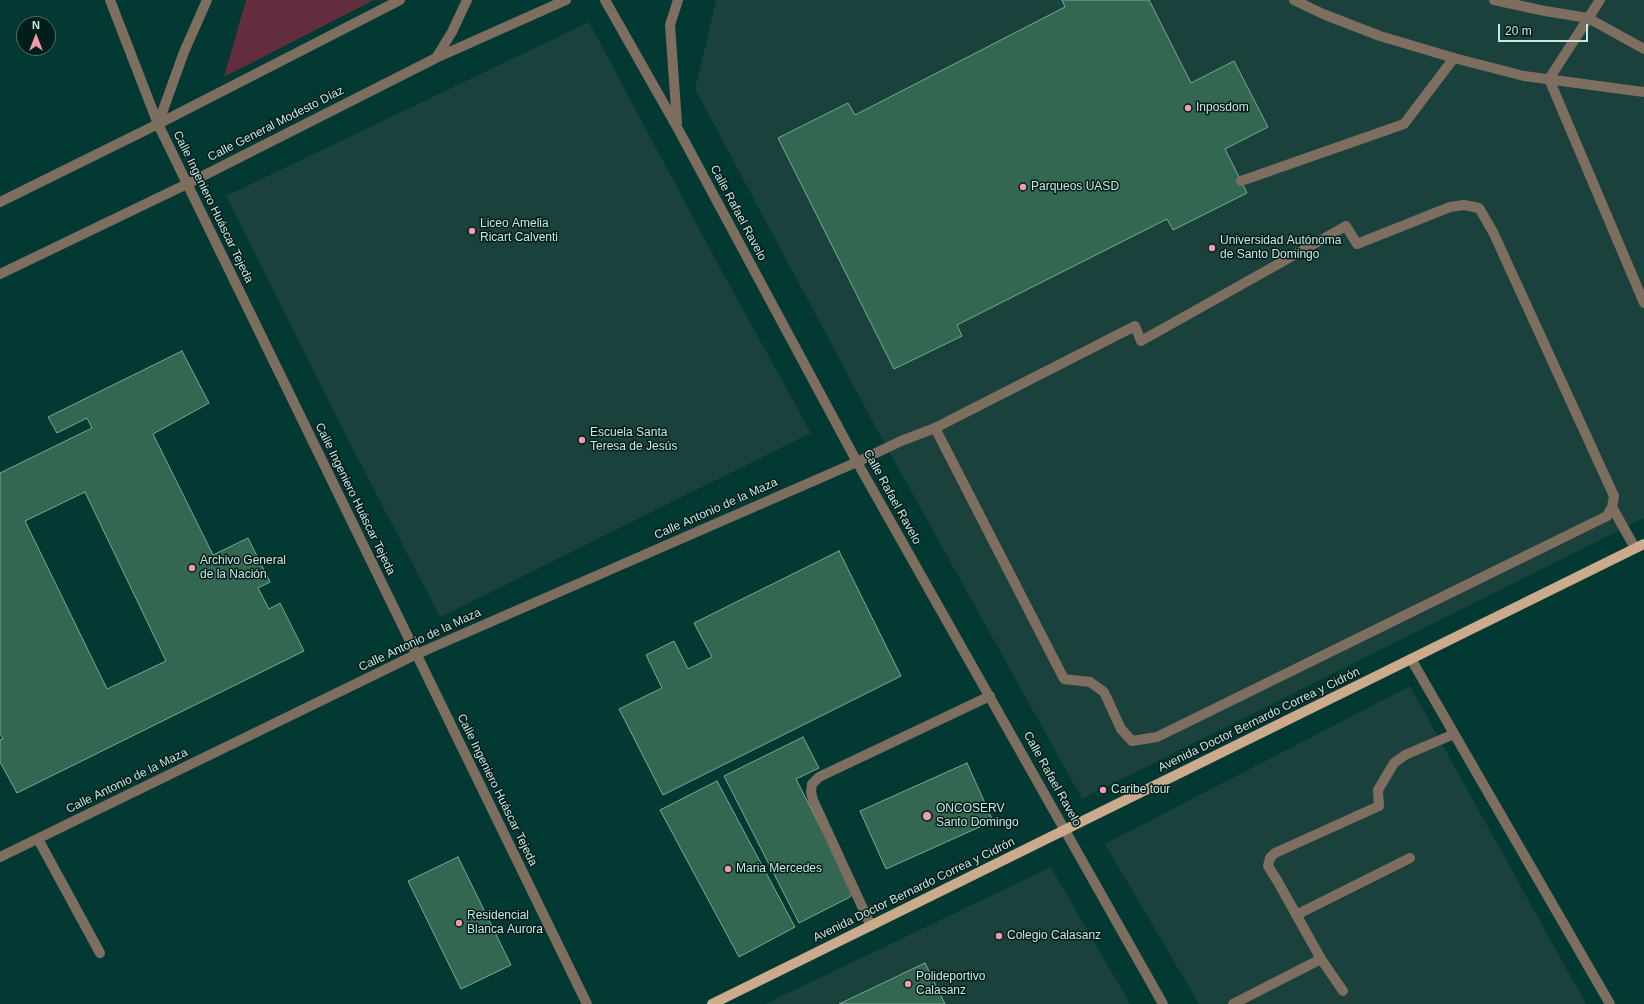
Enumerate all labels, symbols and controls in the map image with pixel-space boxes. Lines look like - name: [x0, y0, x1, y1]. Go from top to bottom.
- north arrow: [16, 16, 56, 56]
- scale bar: [1500, 16, 1590, 42]
- text: N: [32, 19, 40, 31]
- text: 20 m: [1505, 24, 1532, 38]
- street label: Calle General Modesto Díaz: [206, 83, 346, 165]
- place label: Inposdom: [1196, 101, 1249, 115]
- marker: Inposdom: [1183, 103, 1193, 113]
- street label: Calle Ingeniero Huáscar Tejeda: [170, 129, 256, 285]
- street label: Calle Rafael Ravelo: [707, 163, 769, 263]
- place label: Parqueos UASD: [1031, 180, 1119, 194]
- marker: Parqueos UASD: [1018, 182, 1028, 192]
- place label: Liceo Amelia Ricart Calventi: [480, 217, 558, 245]
- marker: Liceo Amelia Ricart Calventi: [467, 226, 477, 236]
- place label: Universidad Autónoma de Santo Domingo: [1220, 234, 1341, 262]
- marker: Universidad Autónoma de Santo Domingo: [1207, 243, 1217, 253]
- street label: Calle Ingeniero Huáscar Tejeda: [312, 421, 398, 577]
- place label: Escuela Santa Teresa de Jesús: [590, 426, 677, 454]
- marker: Escuela Santa Teresa de Jesús: [577, 435, 587, 445]
- street label: Calle Rafael Ravelo: [860, 447, 924, 547]
- street label: Calle Antonio de la Maza: [652, 475, 780, 543]
- place label: Archivo General de la Nación: [200, 554, 286, 582]
- marker: Archivo General de la Nación: [187, 563, 197, 573]
- street label: Calle Antonio de la Maza: [357, 605, 483, 675]
- street label: Avenida Doctor Bernardo Correa y Cidrón: [1156, 665, 1362, 775]
- street label: Calle Ingeniero Huáscar Tejeda: [454, 712, 540, 868]
- street label: Calle Rafael Ravelo: [1020, 729, 1084, 829]
- street label: Calle Antonio de la Maza: [64, 745, 190, 817]
- place label: Caribe tour: [1111, 783, 1170, 797]
- marker: Caribe tour: [1098, 785, 1108, 795]
- place label: ONCOSERV Santo Domingo: [936, 802, 1019, 830]
- marker: ONCOSERV Santo Domingo: [921, 810, 933, 822]
- street label: Avenida Doctor Bernardo Correa y Cidrón: [811, 835, 1017, 945]
- place label: Maria Mercedes: [736, 862, 822, 876]
- marker: Maria Mercedes: [723, 864, 733, 874]
- place label: Residencial Blanca Aurora: [467, 909, 543, 937]
- marker: Residencial Blanca Aurora: [454, 918, 464, 928]
- place label: Colegio Calasanz: [1007, 929, 1101, 943]
- marker: Colegio Calasanz: [994, 931, 1004, 941]
- place label: Polideportivo Calasanz: [916, 970, 985, 998]
- marker: Polideportivo Calasanz: [903, 979, 913, 989]

